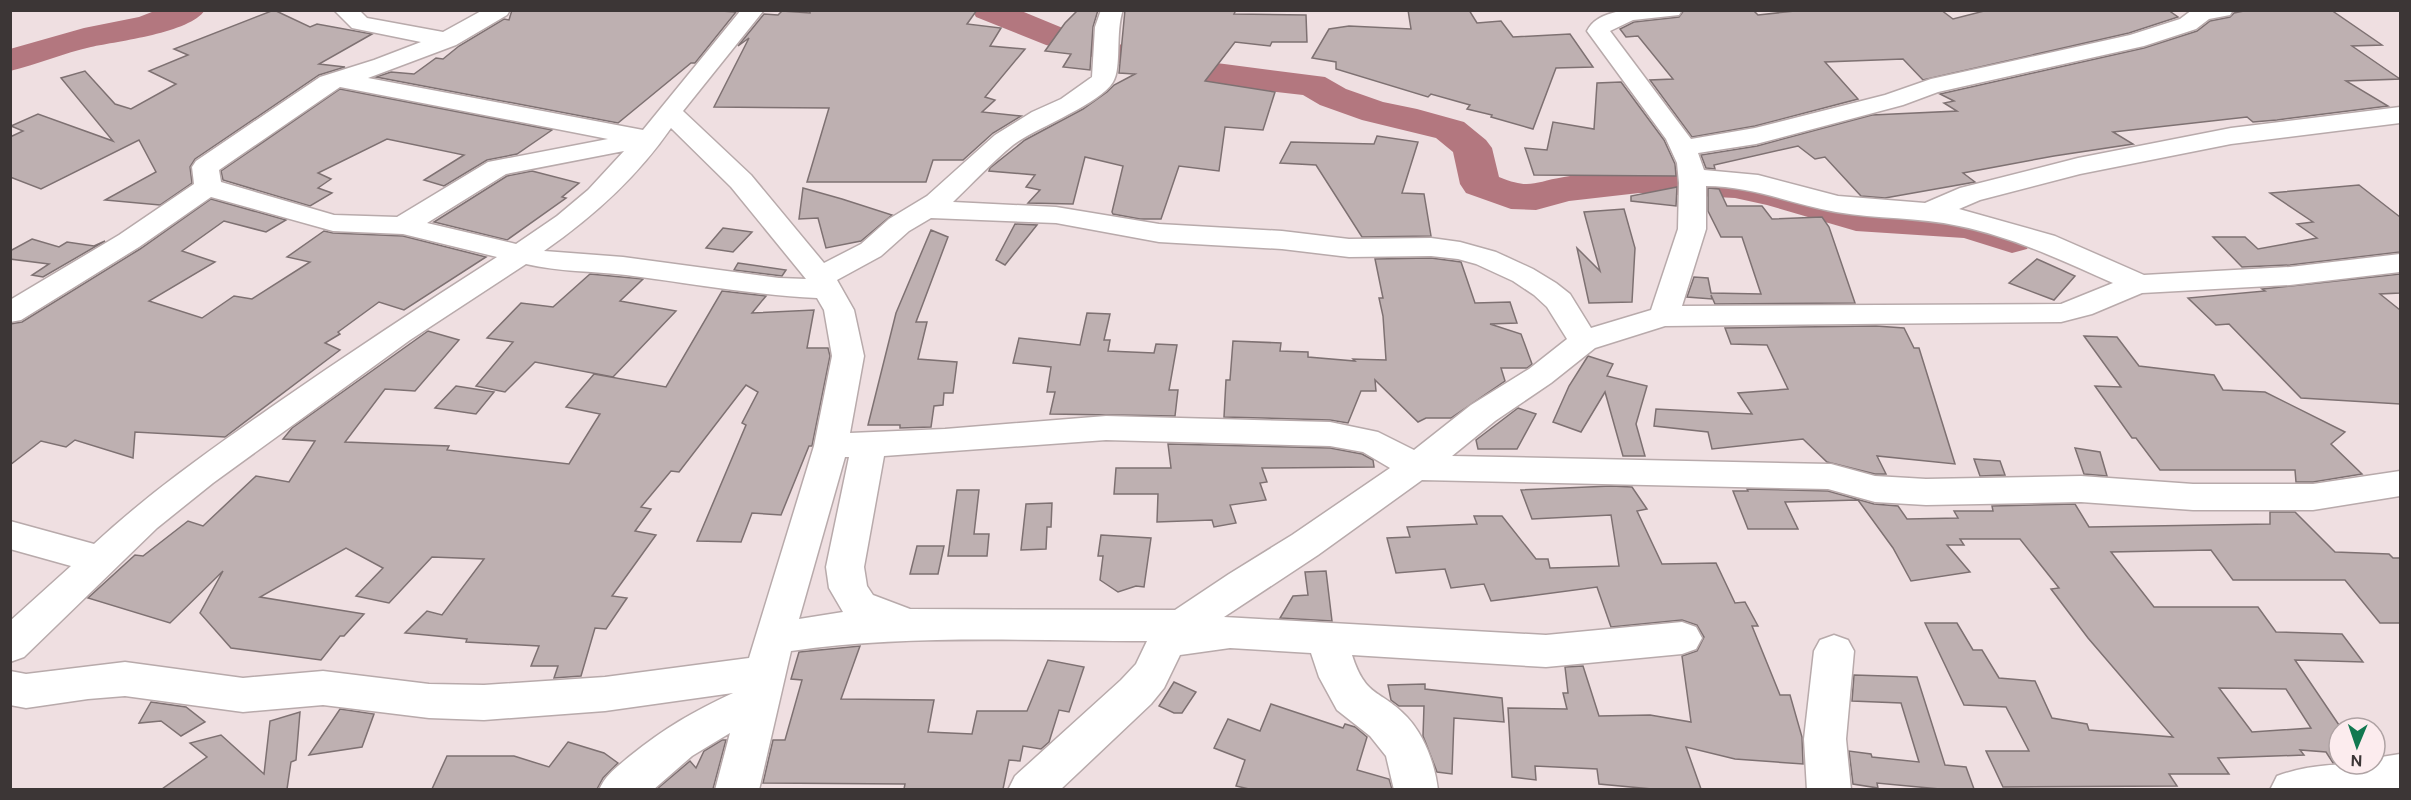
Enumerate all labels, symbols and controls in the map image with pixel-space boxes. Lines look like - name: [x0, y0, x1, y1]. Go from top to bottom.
- north arrow: [2327, 716, 2387, 776]
- text: N: [2350, 750, 2363, 771]

